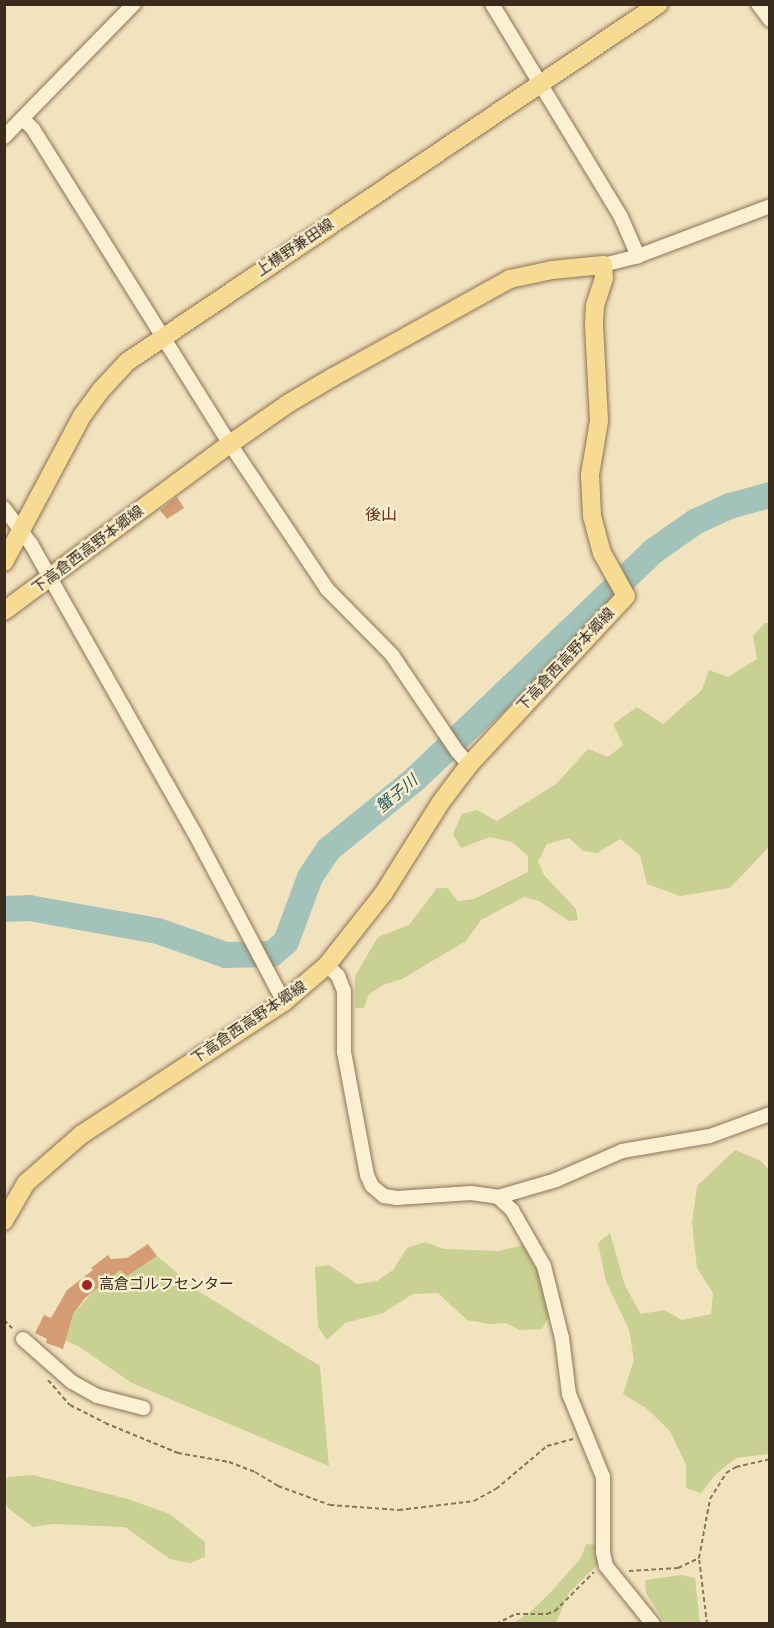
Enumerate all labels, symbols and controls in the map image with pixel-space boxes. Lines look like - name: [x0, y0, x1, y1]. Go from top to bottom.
- street label: 上横野兼田線: [253, 215, 337, 281]
- street label: 下高倉西高野本郷線: [29, 502, 147, 598]
- district label: 後山: [365, 505, 397, 525]
- street label: 下高倉西高野本郷線: [513, 604, 619, 716]
- water label: 蟹子川: [372, 771, 422, 817]
- street label: 下高倉西高野本郷線: [188, 978, 310, 1068]
- place label: 高倉ゴルフセンター: [99, 1276, 234, 1294]
- marker: 高倉ゴルフセンター: [80, 1278, 94, 1292]

